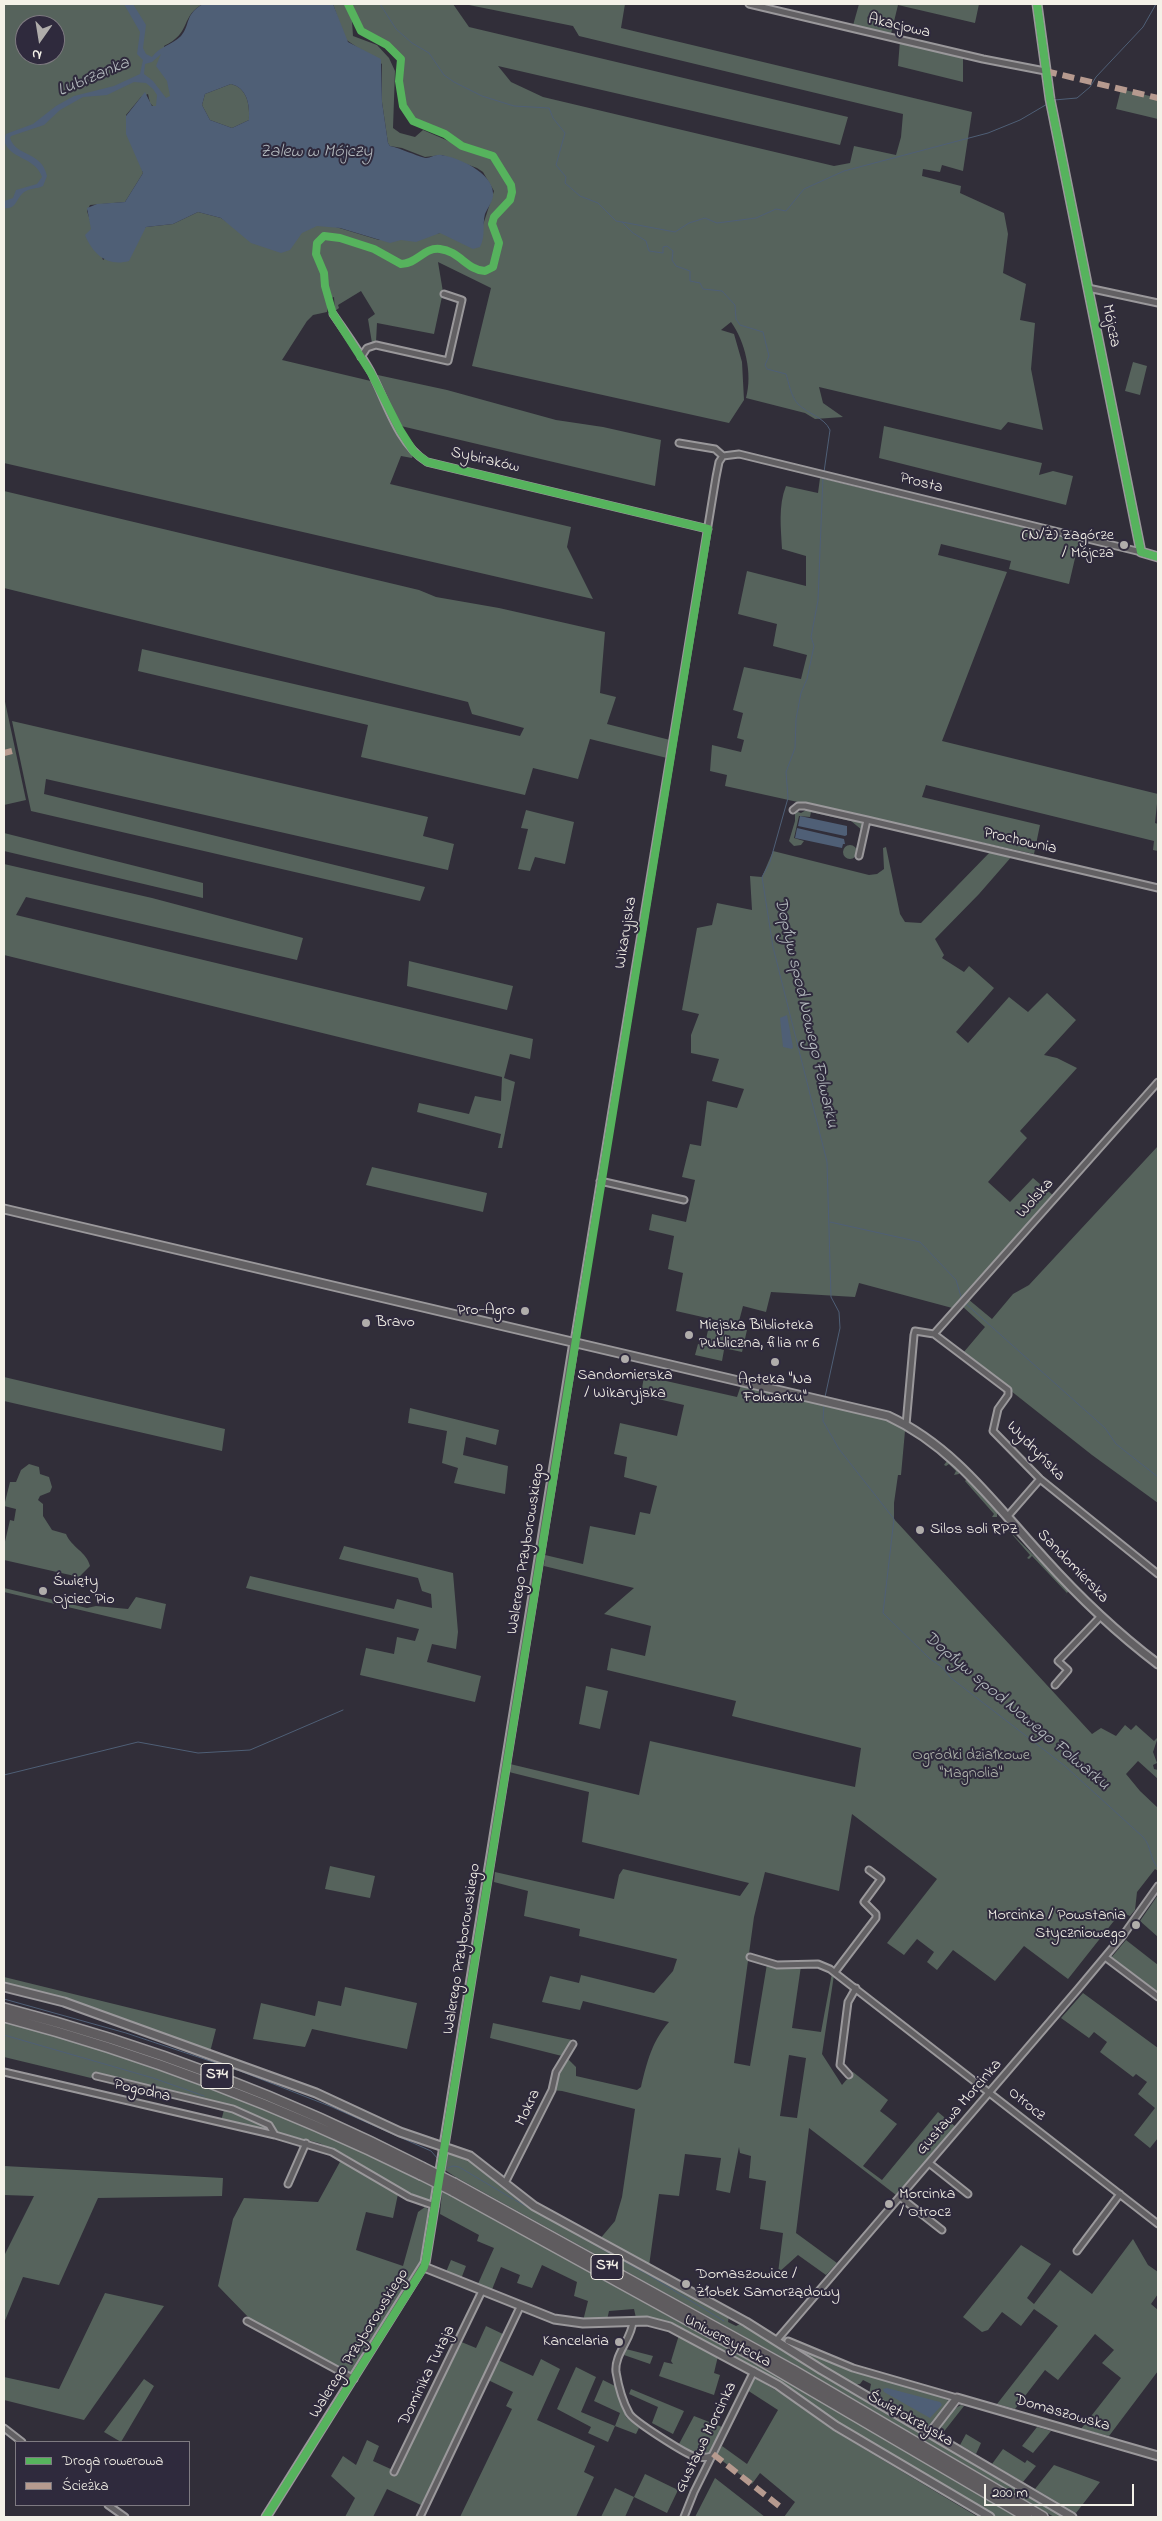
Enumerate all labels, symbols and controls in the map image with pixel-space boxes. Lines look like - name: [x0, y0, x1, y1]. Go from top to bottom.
- street label: Akacjowa: [866, 11, 932, 43]
- north arrow: [15, 15, 65, 65]
- text: N: [30, 43, 44, 65]
- water label: Lubrzanka: [55, 53, 133, 103]
- water label: Zalew w Mójczy: [260, 142, 372, 164]
- street label: Mójcza: [1096, 303, 1124, 349]
- street label: Sybiraków: [449, 444, 521, 478]
- street label: Prosta: [897, 469, 945, 499]
- place label: (N/Ż) Zagórze / Mójcza: [1022, 526, 1114, 564]
- marker: (N/Ż) Zagórze / Mójcza: [1118, 539, 1130, 551]
- street label: Prochownia: [982, 824, 1058, 860]
- street label: Wikaryjska: [612, 896, 642, 970]
- water label: Dopływ spod Nowego Folwarku: [768, 896, 842, 1130]
- street label: Wolska: [1013, 1175, 1059, 1223]
- place label: Pro-Agro: [457, 1301, 515, 1321]
- marker: Pro-Agro: [519, 1305, 531, 1317]
- place label: Bravo: [376, 1313, 415, 1333]
- place label: Miejska Biblioteka Publiczna, filia nr 6: [699, 1316, 819, 1354]
- marker: Bravo: [360, 1317, 372, 1329]
- marker: Miejska Biblioteka Publiczna, filia nr 6: [683, 1329, 695, 1341]
- marker: Sandomierska / Wikaryjska: [619, 1353, 631, 1365]
- marker: Apteka "Na Folwarku": [769, 1356, 781, 1368]
- place label: Sandomierska / Wikaryjska: [577, 1366, 673, 1404]
- place label: Apteka "Na Folwarku": [738, 1370, 812, 1408]
- street label: Wydryńska: [1002, 1418, 1068, 1486]
- street label: Walerego Przyborowskiego: [504, 1462, 550, 1636]
- place label: Silos soli RPZ: [930, 1520, 1018, 1540]
- marker: Silos soli RPZ: [914, 1524, 926, 1536]
- street label: Sandomierska: [1032, 1526, 1112, 1608]
- place label: Święty Ojciec Pio: [53, 1572, 114, 1610]
- marker: Święty Ojciec Pio: [37, 1585, 49, 1597]
- water label: Dopływ spod Nowego Folwarku: [919, 1628, 1113, 1796]
- park label: Ogródki działkowe "Magnolia": [912, 1746, 1030, 1784]
- street label: Walerego Przyborowskiego: [440, 1862, 486, 2036]
- place label: Morcinka / Powstania Styczniowego: [988, 1906, 1126, 1944]
- marker: Morcinka / Powstania Styczniowego: [1130, 1919, 1142, 1931]
- street label: Gustawa Morcinka: [913, 2056, 1007, 2160]
- road number: S74: [201, 2064, 233, 2088]
- street label: Pogodna: [112, 2076, 172, 2108]
- street label: Otrocz: [1003, 2084, 1049, 2126]
- street label: Mokra: [512, 2087, 546, 2129]
- place label: Morcinka / Otrocz: [899, 2185, 956, 2223]
- marker: Morcinka / Otrocz: [883, 2198, 895, 2210]
- road number: S74: [591, 2254, 623, 2280]
- place label: Domaszowice / Żłobek Samorządowy: [696, 2265, 840, 2303]
- street label: Walerego Przyborowskiego: [306, 2266, 414, 2422]
- marker: Domaszowice / Żłobek Samorządowy: [680, 2278, 692, 2290]
- street label: Uniwersytecka: [680, 2311, 774, 2373]
- street label: Dominika Tutaja: [395, 2323, 461, 2429]
- place label: Kancelaria: [543, 2332, 609, 2352]
- marker: Kancelaria: [613, 2336, 625, 2348]
- street label: Gustawa Morcinka: [672, 2379, 742, 2497]
- street label: Świętokrzyska: [864, 2388, 956, 2452]
- street label: Domaszowska: [1012, 2391, 1112, 2437]
- legend: [15, 2441, 190, 2506]
- text: Droga rowerowa: [62, 2450, 163, 2472]
- scale bar: [987, 2474, 1137, 2506]
- text: Ścieżka: [62, 2475, 109, 2497]
- text: 200 m: [992, 2482, 1028, 2504]

